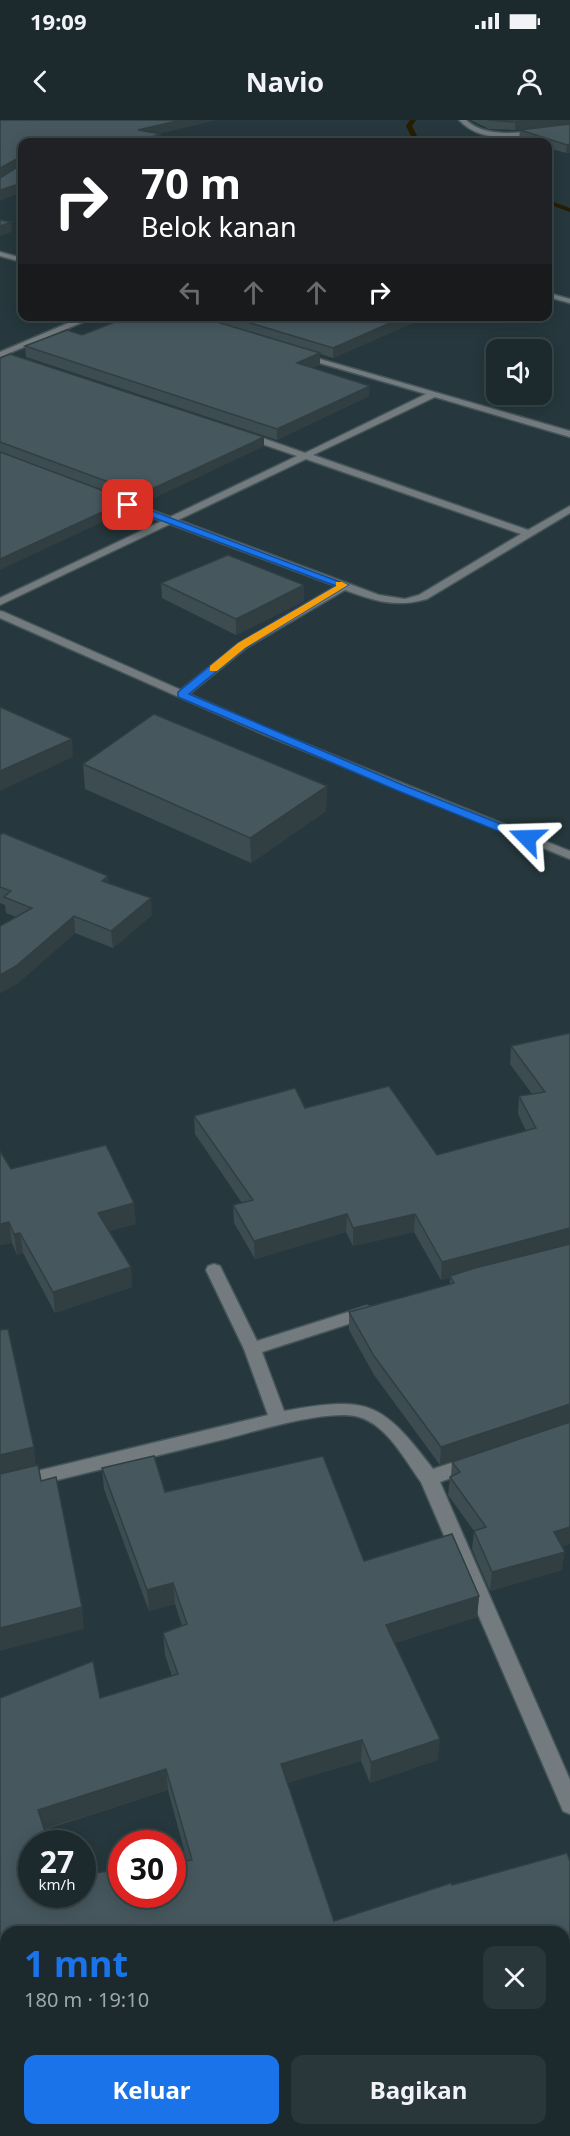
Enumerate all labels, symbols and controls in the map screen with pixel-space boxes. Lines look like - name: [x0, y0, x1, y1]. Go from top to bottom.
- text: 19:09: [30, 6, 87, 36]
- text: Navio: [246, 63, 324, 100]
- icon: back: [24, 65, 57, 98]
- icon: person: [513, 65, 546, 98]
- text: 70 m: [141, 154, 241, 211]
- icon: right: [42, 162, 120, 240]
- text: Belok kanan: [141, 208, 297, 245]
- icon: left: [174, 276, 207, 309]
- icon: ahead: [237, 276, 270, 309]
- icon: ahead: [300, 276, 333, 309]
- icon: right: [363, 276, 396, 309]
- map controls: [486, 339, 552, 405]
- button: sound: [486, 339, 552, 405]
- pin: [102, 479, 153, 530]
- icon: arrive: [111, 488, 144, 521]
- position arrow: [495, 806, 559, 870]
- speed limit sign: 30: [108, 1830, 186, 1908]
- text: 27: [40, 1841, 74, 1882]
- text: km/h: [39, 1874, 75, 1894]
- text: 1 mnt: [24, 1939, 128, 1988]
- button: close: [483, 1946, 546, 2009]
- text: 180 m · 19:10: [24, 1986, 149, 2013]
- button: Keluar: [24, 2055, 279, 2124]
- button: Bagikan: [291, 2055, 546, 2124]

